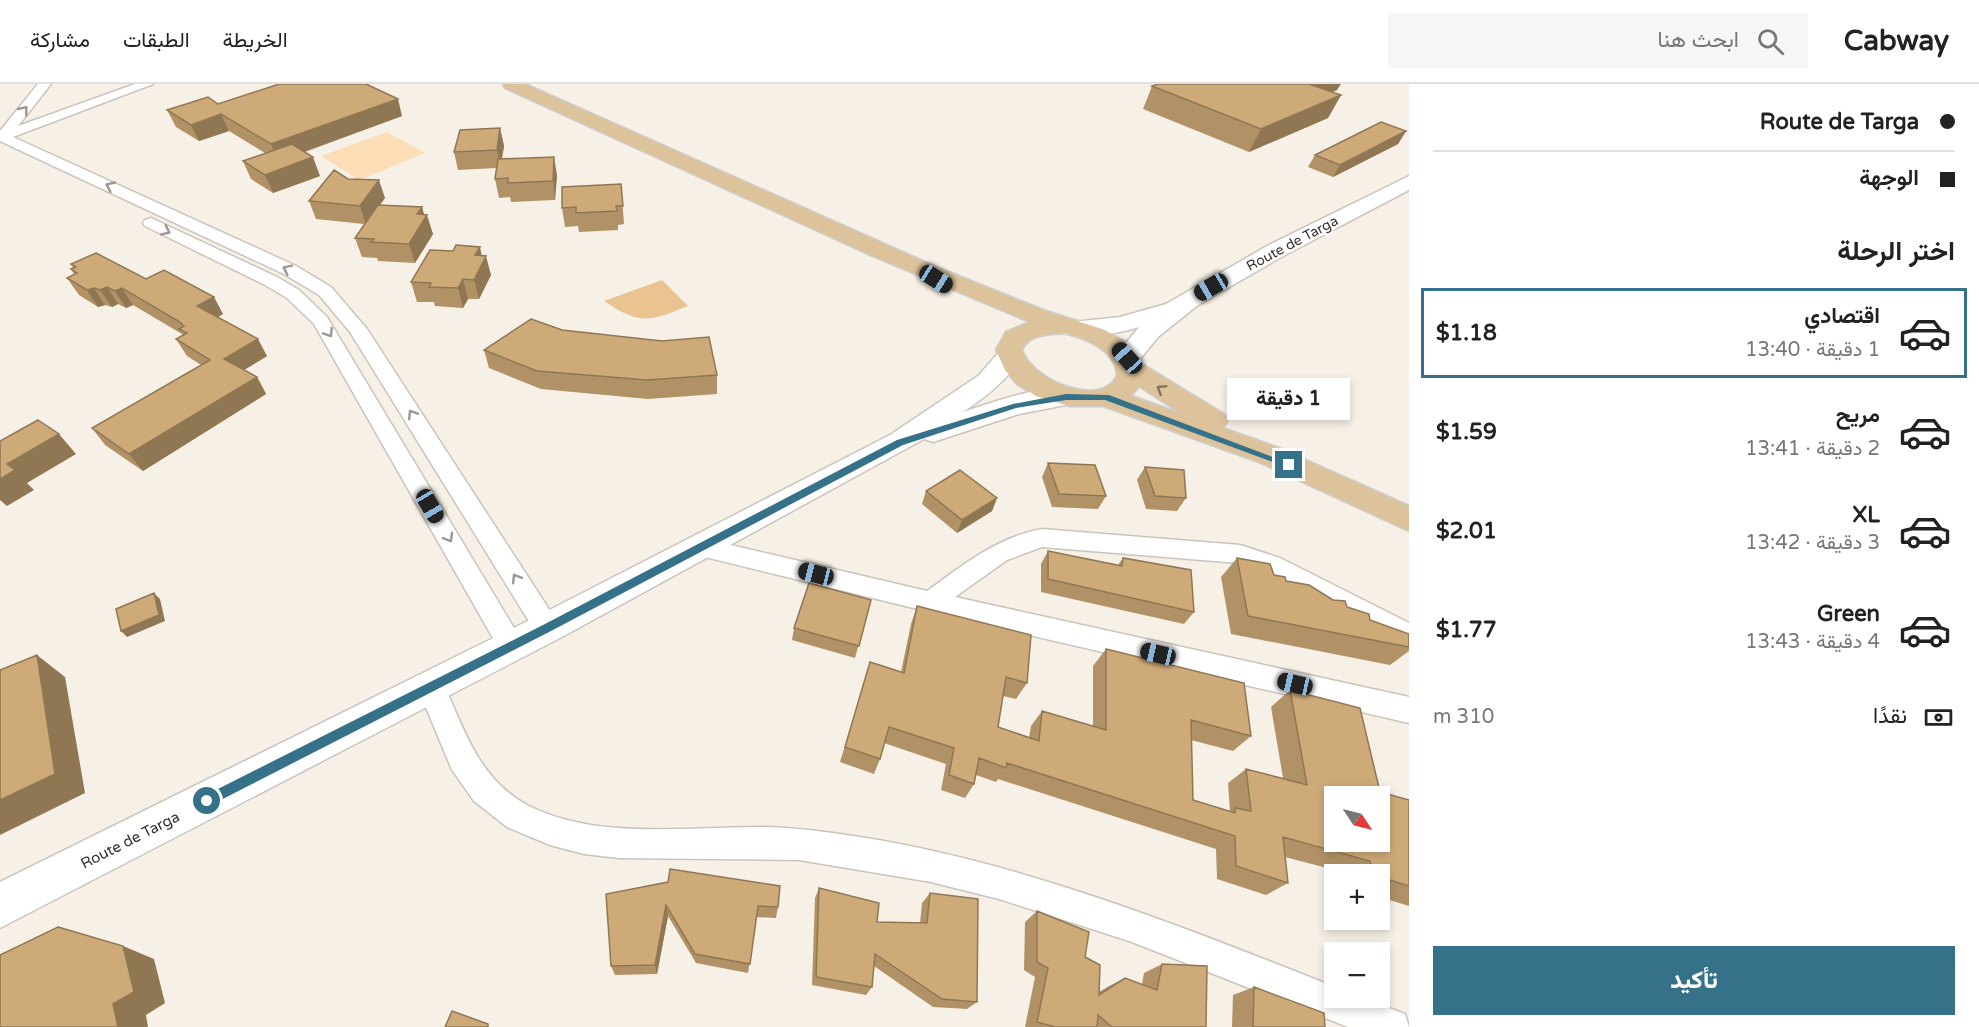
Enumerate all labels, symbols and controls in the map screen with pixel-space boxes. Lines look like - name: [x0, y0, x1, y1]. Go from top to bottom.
- search box: [1388, 14, 1808, 68]
- text: Cabway: [1844, 24, 1949, 58]
- icon: search: [1754, 25, 1787, 58]
- text: ابحث هنا: [1658, 27, 1739, 53]
- text: مشاركة: [30, 28, 90, 53]
- text: الطبقات: [123, 28, 190, 53]
- text: الخريطة: [223, 28, 288, 53]
- one-way arrow: [16, 106, 27, 117]
- text: Route de Targa: [1760, 109, 1919, 135]
- text: الوجهة: [1859, 165, 1919, 191]
- one-way arrow: [105, 182, 116, 194]
- street label: Route de Targa: [1243, 212, 1341, 275]
- one-way arrow: [160, 223, 171, 235]
- text: اختر الرحلة: [1837, 235, 1955, 268]
- car: [916, 262, 956, 296]
- one-way arrow: [282, 264, 293, 276]
- car: [1191, 270, 1231, 304]
- text: اقتصادي: [1804, 303, 1880, 329]
- icon: car: [1898, 306, 1952, 360]
- text: $1.18: [1436, 320, 1497, 346]
- one-way arrow: [322, 327, 333, 338]
- text: 1 دقيقة · 13:40: [1745, 338, 1880, 362]
- car: [1108, 339, 1146, 377]
- callout: 1 دقيقة: [1228, 378, 1350, 420]
- one-way arrow: [1157, 384, 1167, 396]
- text: 1 دقيقة: [1256, 387, 1321, 411]
- text: مريح: [1836, 402, 1880, 428]
- icon: car: [1898, 405, 1952, 459]
- one-way arrow: [408, 409, 419, 420]
- text: $1.59: [1436, 419, 1497, 445]
- text: 2 دقيقة · 13:41: [1745, 437, 1880, 461]
- route end: [1275, 451, 1302, 478]
- car: [413, 486, 447, 526]
- text: XL: [1853, 502, 1880, 528]
- icon: car: [1898, 504, 1952, 558]
- text: $2.01: [1436, 518, 1497, 544]
- text: 3 دقيقة · 13:42: [1745, 531, 1880, 555]
- one-way arrow: [441, 532, 453, 542]
- car: [796, 561, 836, 587]
- one-way arrow: [512, 574, 523, 585]
- text: Green: [1817, 601, 1880, 627]
- icon: car: [1898, 603, 1952, 657]
- text: $1.77: [1436, 617, 1497, 643]
- text: 4 دقيقة · 13:43: [1745, 630, 1880, 654]
- car: [1138, 641, 1178, 667]
- car: [1275, 671, 1315, 697]
- icon: cash: [1922, 701, 1955, 734]
- text: نقدًا: [1873, 703, 1907, 729]
- text: 310 m: [1433, 705, 1494, 729]
- north arrow: [1324, 786, 1390, 852]
- map controls: [1324, 786, 1390, 1008]
- route start: [193, 787, 220, 814]
- street label: Route de Targa: [78, 807, 182, 873]
- button: +: [1324, 864, 1390, 930]
- button: −: [1324, 942, 1390, 1008]
- button: تأكيد: [1433, 946, 1955, 1015]

